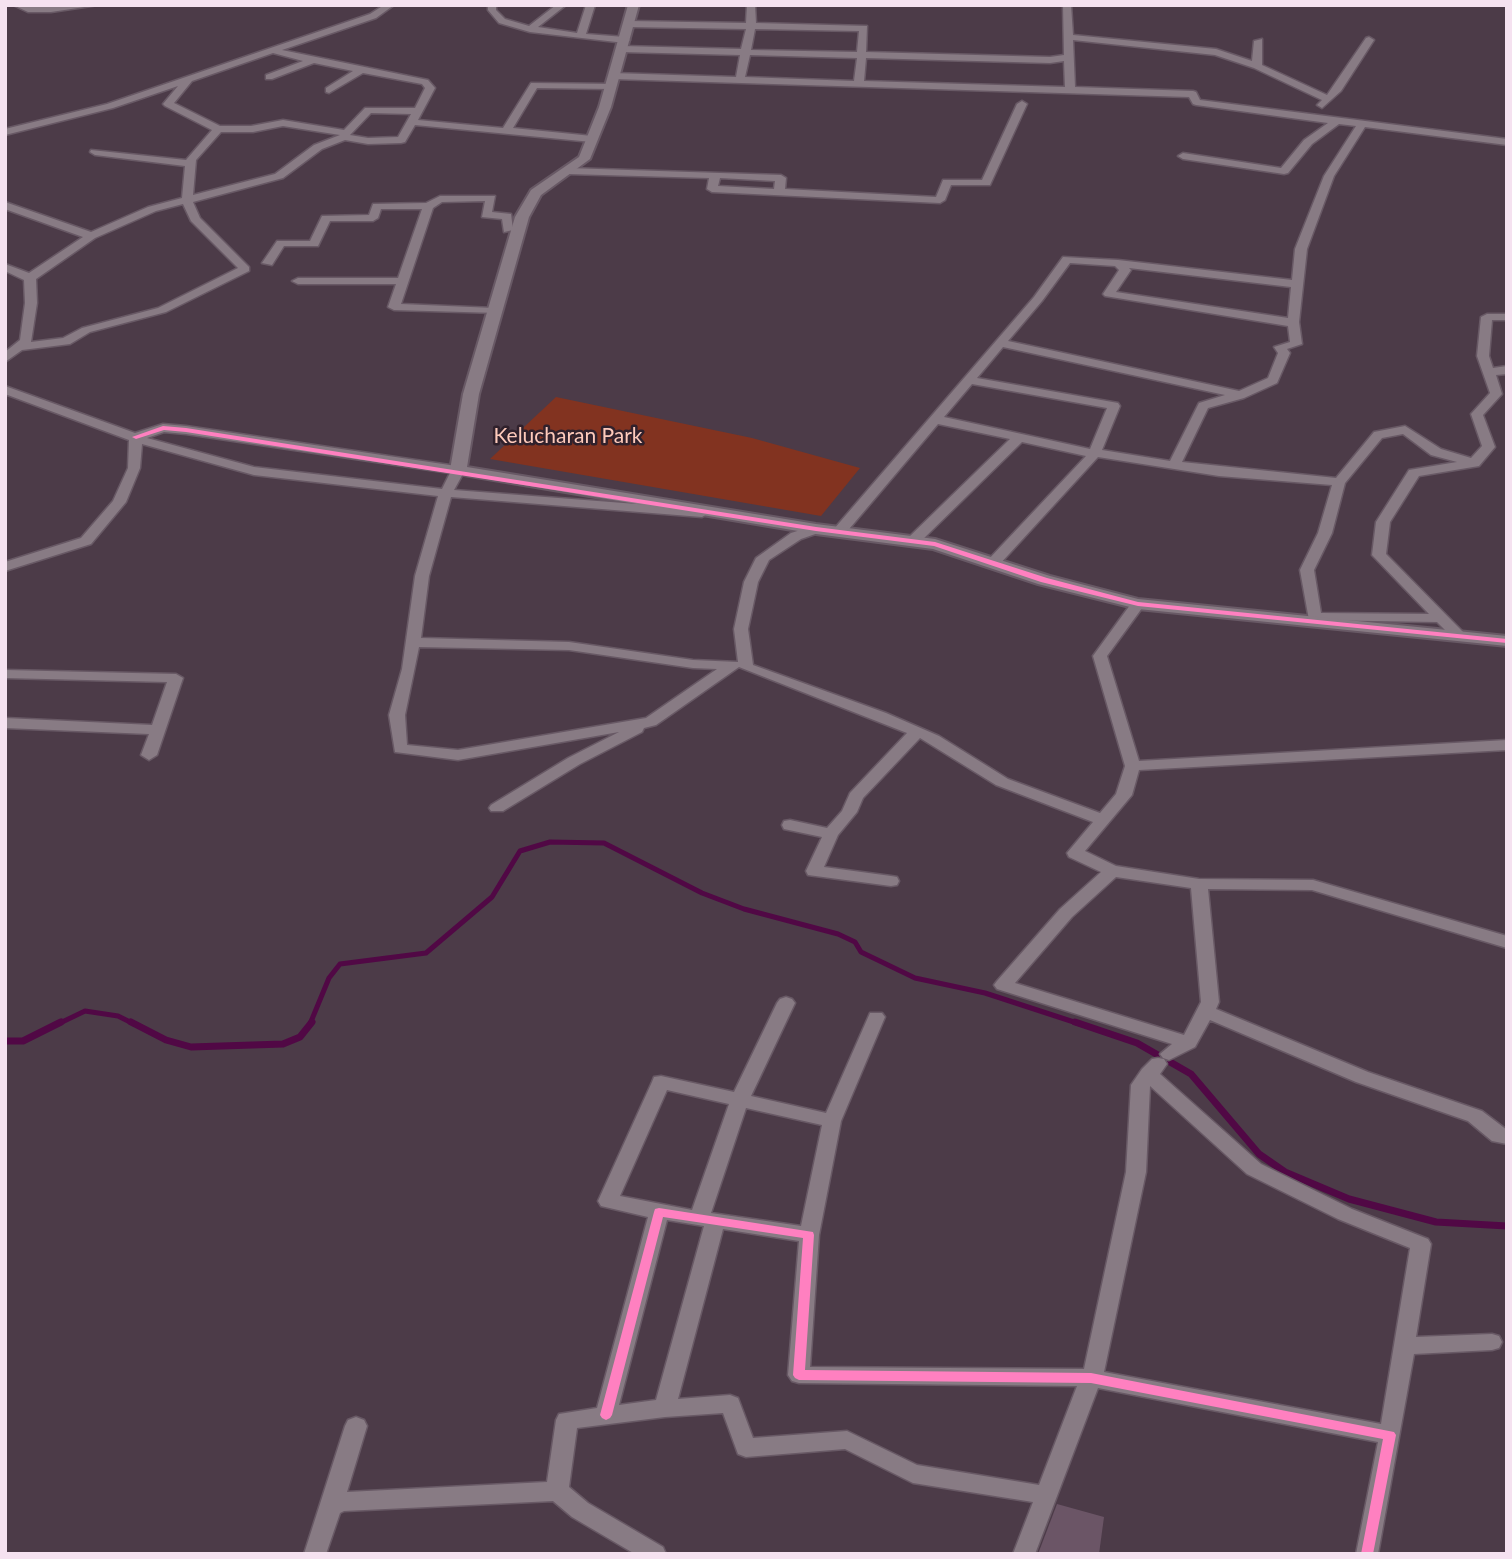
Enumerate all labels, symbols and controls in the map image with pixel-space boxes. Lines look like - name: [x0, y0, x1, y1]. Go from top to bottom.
- park label: Kelucharan Park: [493, 423, 643, 449]

